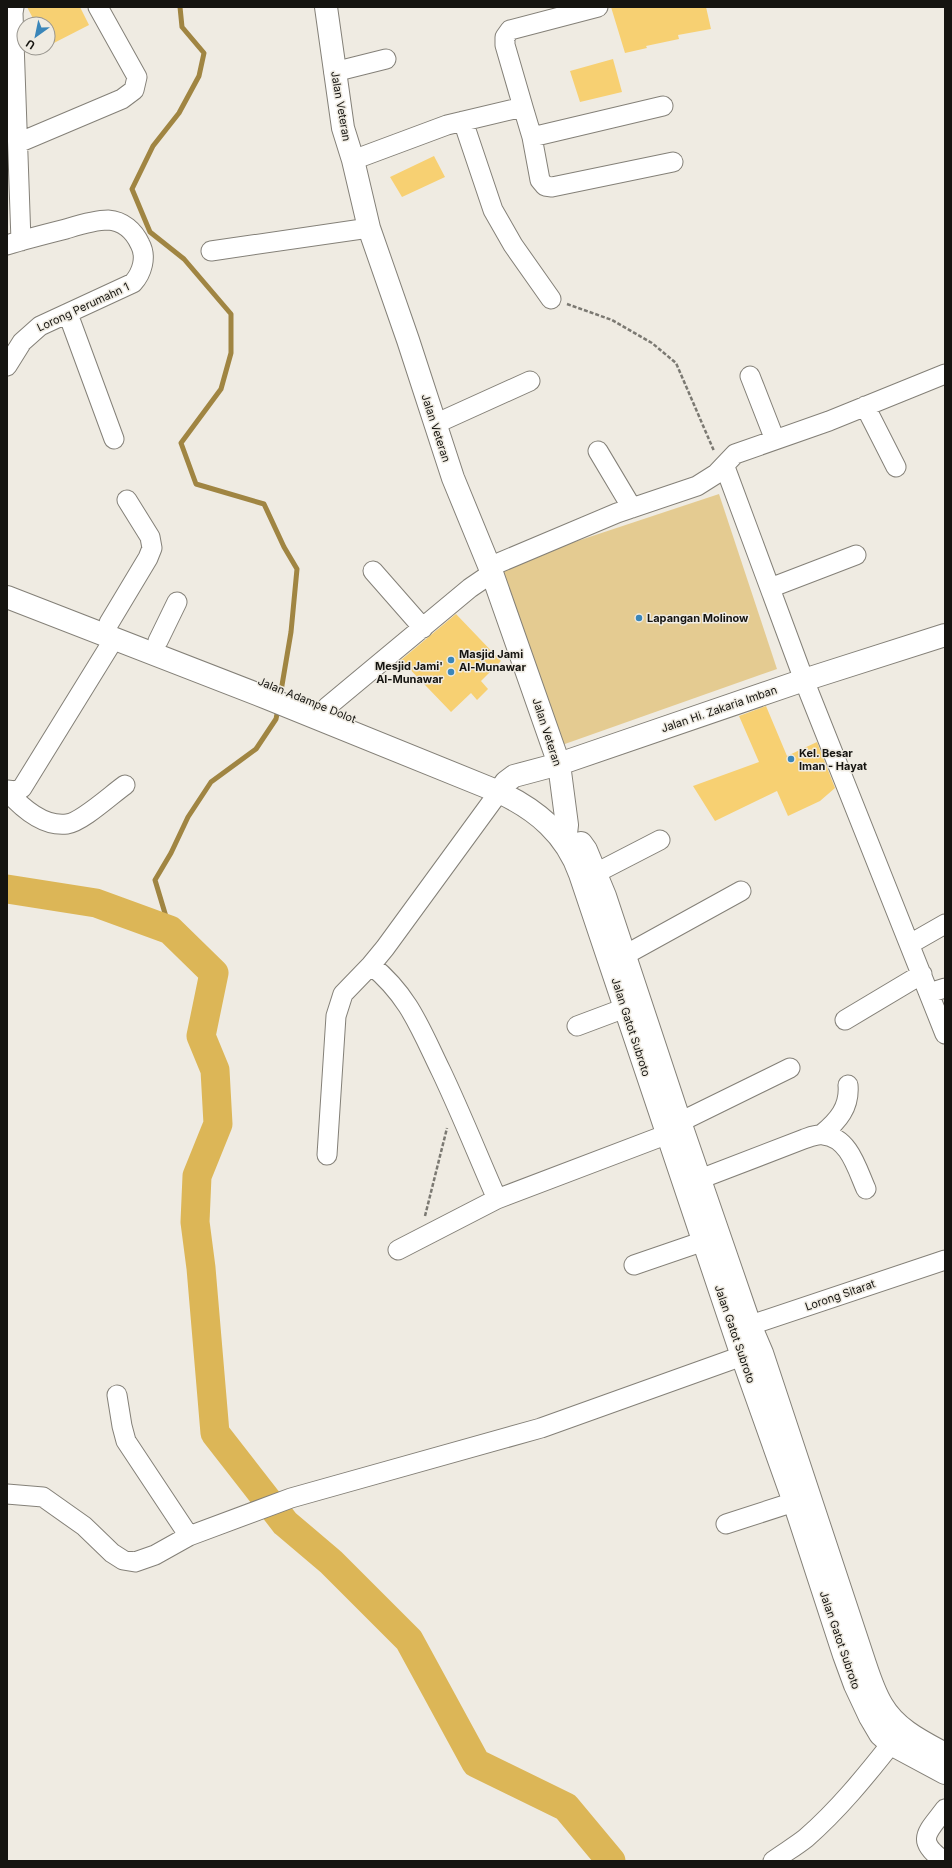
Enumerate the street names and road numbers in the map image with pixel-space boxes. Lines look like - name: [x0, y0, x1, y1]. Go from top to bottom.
- street label: Jalan Veteran: [328, 70, 354, 142]
- street label: Lorong Perumahn 1: [35, 279, 131, 335]
- street label: Jalan Veteran: [418, 392, 454, 464]
- street label: Jalan Adampe Dolot: [256, 674, 359, 726]
- street label: Jalan Hi. Zakaria Imban: [659, 683, 779, 735]
- street label: Jalan Veteran: [529, 696, 565, 768]
- street label: Jalan Gatot Subroto: [608, 976, 654, 1079]
- street label: Lorong Sitarat: [803, 1276, 877, 1314]
- street label: Jalan Gatot Subroto: [712, 1283, 759, 1385]
- street label: Jalan Gatot Subroto: [817, 1589, 864, 1691]

